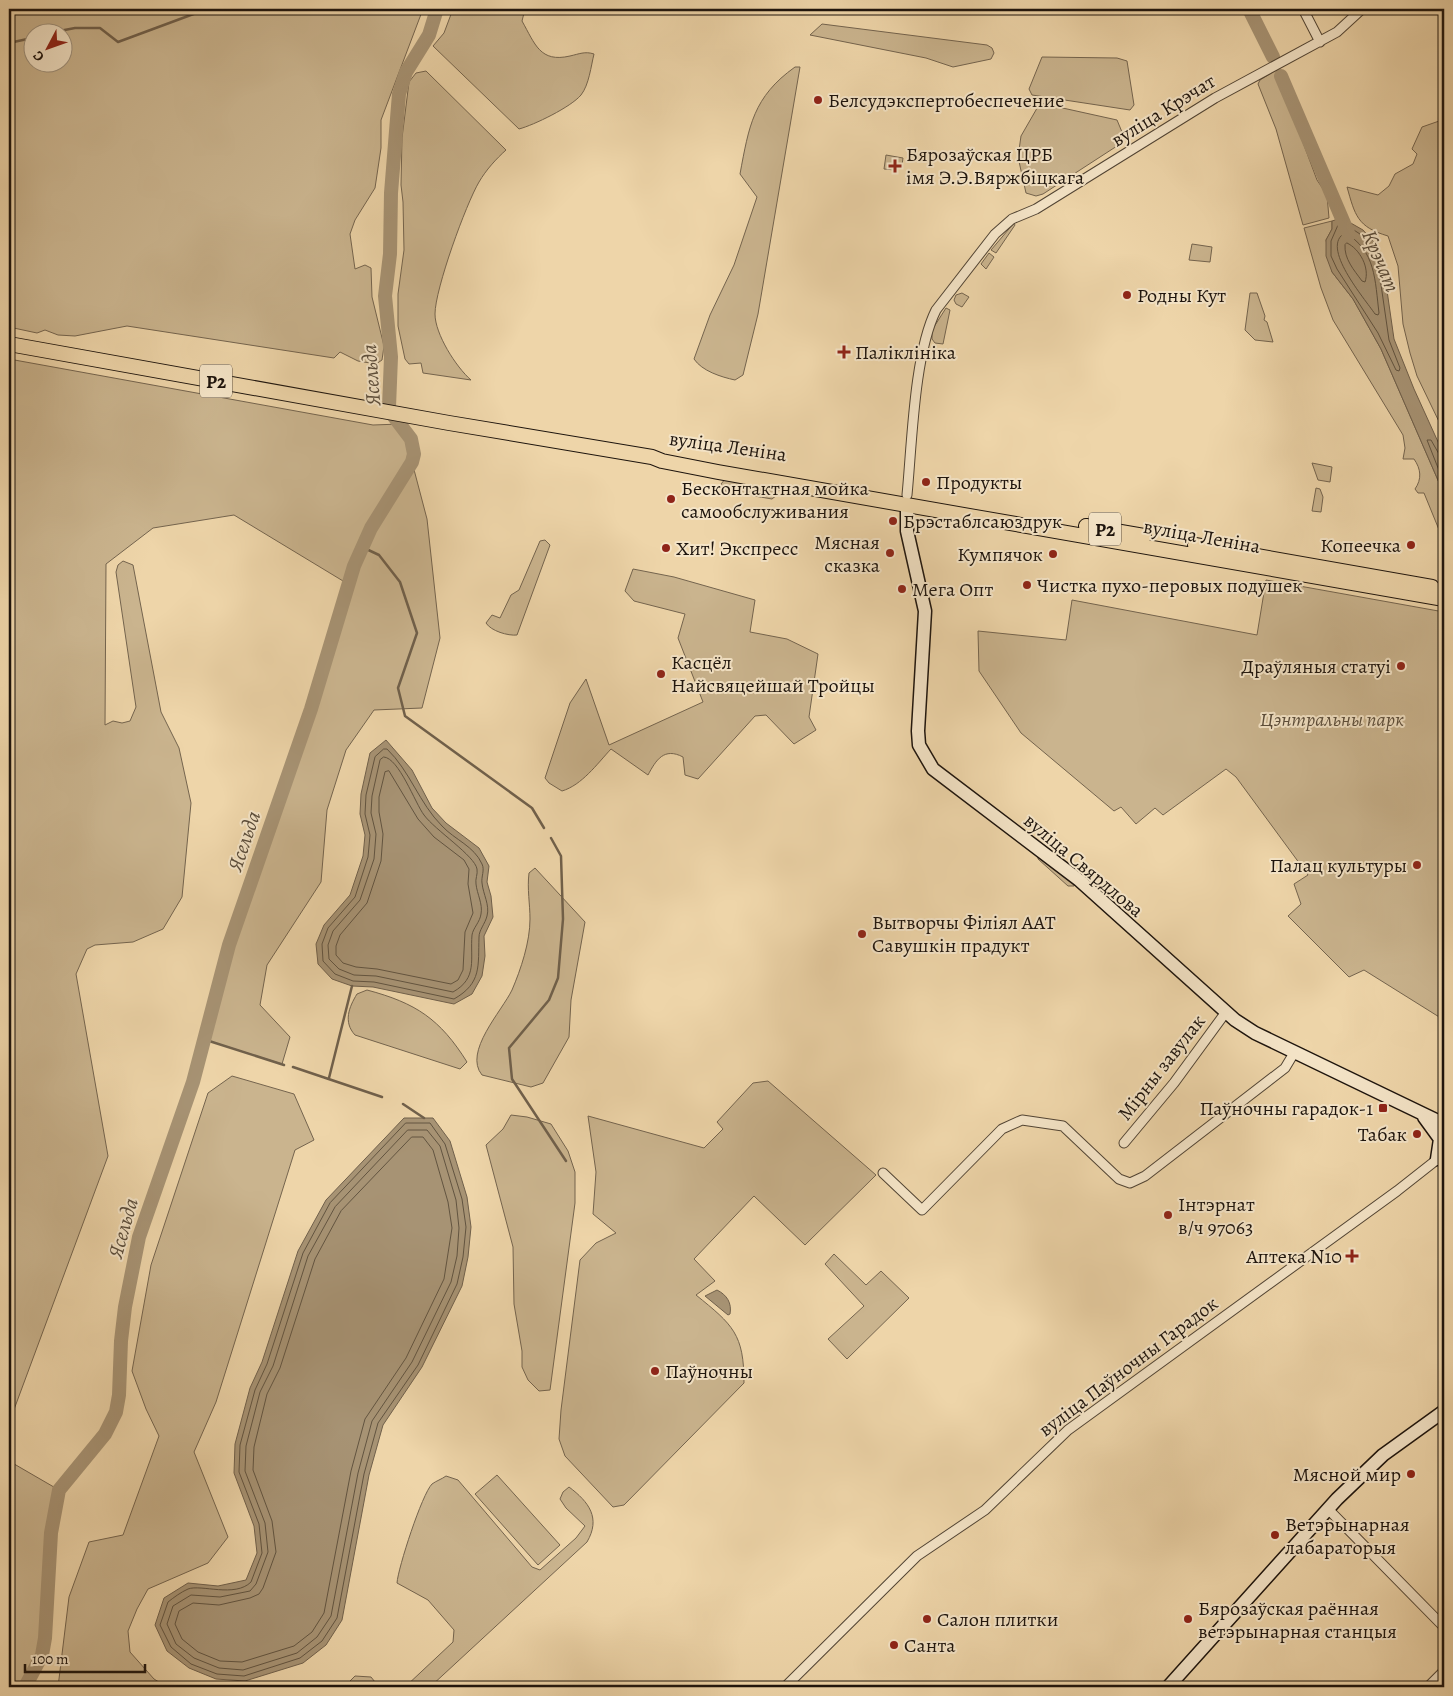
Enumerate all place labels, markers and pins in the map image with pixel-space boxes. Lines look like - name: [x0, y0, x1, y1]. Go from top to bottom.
- place label: Белсудэкспертобеспечение: [828, 87, 1064, 114]
- marker: Белсудэкспертобеспечение: [812, 94, 824, 106]
- place label: Бярозаўская ЦРБ імя Э.Э.Вяржбіцкага: [906, 141, 1085, 191]
- marker: Бярозаўская ЦРБ імя Э.Э.Вяржбіцкага: [888, 159, 902, 173]
- place label: Родны Кут: [1137, 282, 1226, 309]
- marker: Родны Кут: [1121, 289, 1133, 301]
- place label: Паліклініка: [855, 339, 957, 366]
- marker: Паліклініка: [837, 345, 851, 359]
- place label: Продукты: [936, 469, 1022, 496]
- place label: Бесконтактная мойка самообслуживания: [681, 475, 869, 525]
- marker: Продукты: [920, 476, 932, 488]
- marker: Бесконтактная мойка самообслуживания: [665, 493, 677, 505]
- place label: Брэстаблсаюздрук: [903, 508, 1062, 535]
- marker: Брэстаблсаюздрук: [887, 515, 899, 527]
- place label: Мясная сказка: [814, 529, 881, 579]
- place label: Копеечка: [1320, 532, 1402, 559]
- place label: Хит! Экспресс: [676, 535, 798, 562]
- marker: Копеечка: [1405, 539, 1417, 551]
- place label: Кумпячок: [957, 541, 1043, 568]
- marker: Хит! Экспресс: [660, 542, 672, 554]
- marker: Мясная сказка: [884, 547, 896, 559]
- marker: Кумпячок: [1047, 548, 1059, 560]
- place label: Чистка пухо-перовых подушек: [1037, 572, 1303, 599]
- place label: Мега Опт: [912, 576, 993, 603]
- marker: Чистка пухо-перовых подушек: [1021, 579, 1033, 591]
- marker: Мега Опт: [896, 583, 908, 595]
- place label: Касцёл Найсвяцейшай Тройцы: [671, 649, 875, 699]
- place label: Драўляныя статуі: [1241, 653, 1391, 680]
- marker: Драўляныя статуі: [1395, 660, 1407, 672]
- marker: Касцёл Найсвяцейшай Тройцы: [655, 668, 667, 680]
- place label: Палац культуры: [1270, 852, 1407, 879]
- marker: Палац культуры: [1411, 859, 1423, 871]
- place label: Вытворчы Філіял ААТ Савушкін прадукт: [872, 909, 1056, 959]
- marker: Вытворчы Філіял ААТ Савушкін прадукт: [856, 928, 868, 940]
- place label: Паўночны гарадок-1: [1200, 1095, 1373, 1122]
- marker: Паўночны гарадок-1: [1377, 1102, 1389, 1114]
- place label: Табак: [1358, 1121, 1407, 1148]
- marker: Табак: [1411, 1128, 1423, 1140]
- place label: Інтэрнат в/ч 97063: [1178, 1191, 1255, 1241]
- marker: Інтэрнат в/ч 97063: [1162, 1209, 1174, 1221]
- place label: Аптека N10: [1245, 1243, 1342, 1270]
- marker: Аптека N10: [1346, 1250, 1358, 1262]
- place label: Паўночны: [665, 1358, 753, 1385]
- marker: Паўночны: [649, 1365, 661, 1377]
- place label: Мясной мир: [1293, 1461, 1401, 1488]
- marker: Мясной мир: [1405, 1468, 1417, 1480]
- place label: Ветэрынарная лабараторыя: [1285, 1511, 1410, 1561]
- marker: Ветэрынарная лабараторыя: [1269, 1529, 1281, 1541]
- place label: Бярозаўская раённая ветэрынарная станцыя: [1198, 1595, 1397, 1645]
- place label: Салон плитки: [937, 1606, 1058, 1633]
- marker: Салон плитки: [921, 1613, 933, 1625]
- marker: Бярозаўская раённая ветэрынарная станцыя: [1182, 1613, 1194, 1625]
- place label: Санта: [904, 1632, 956, 1659]
- marker: Санта: [888, 1639, 900, 1651]

